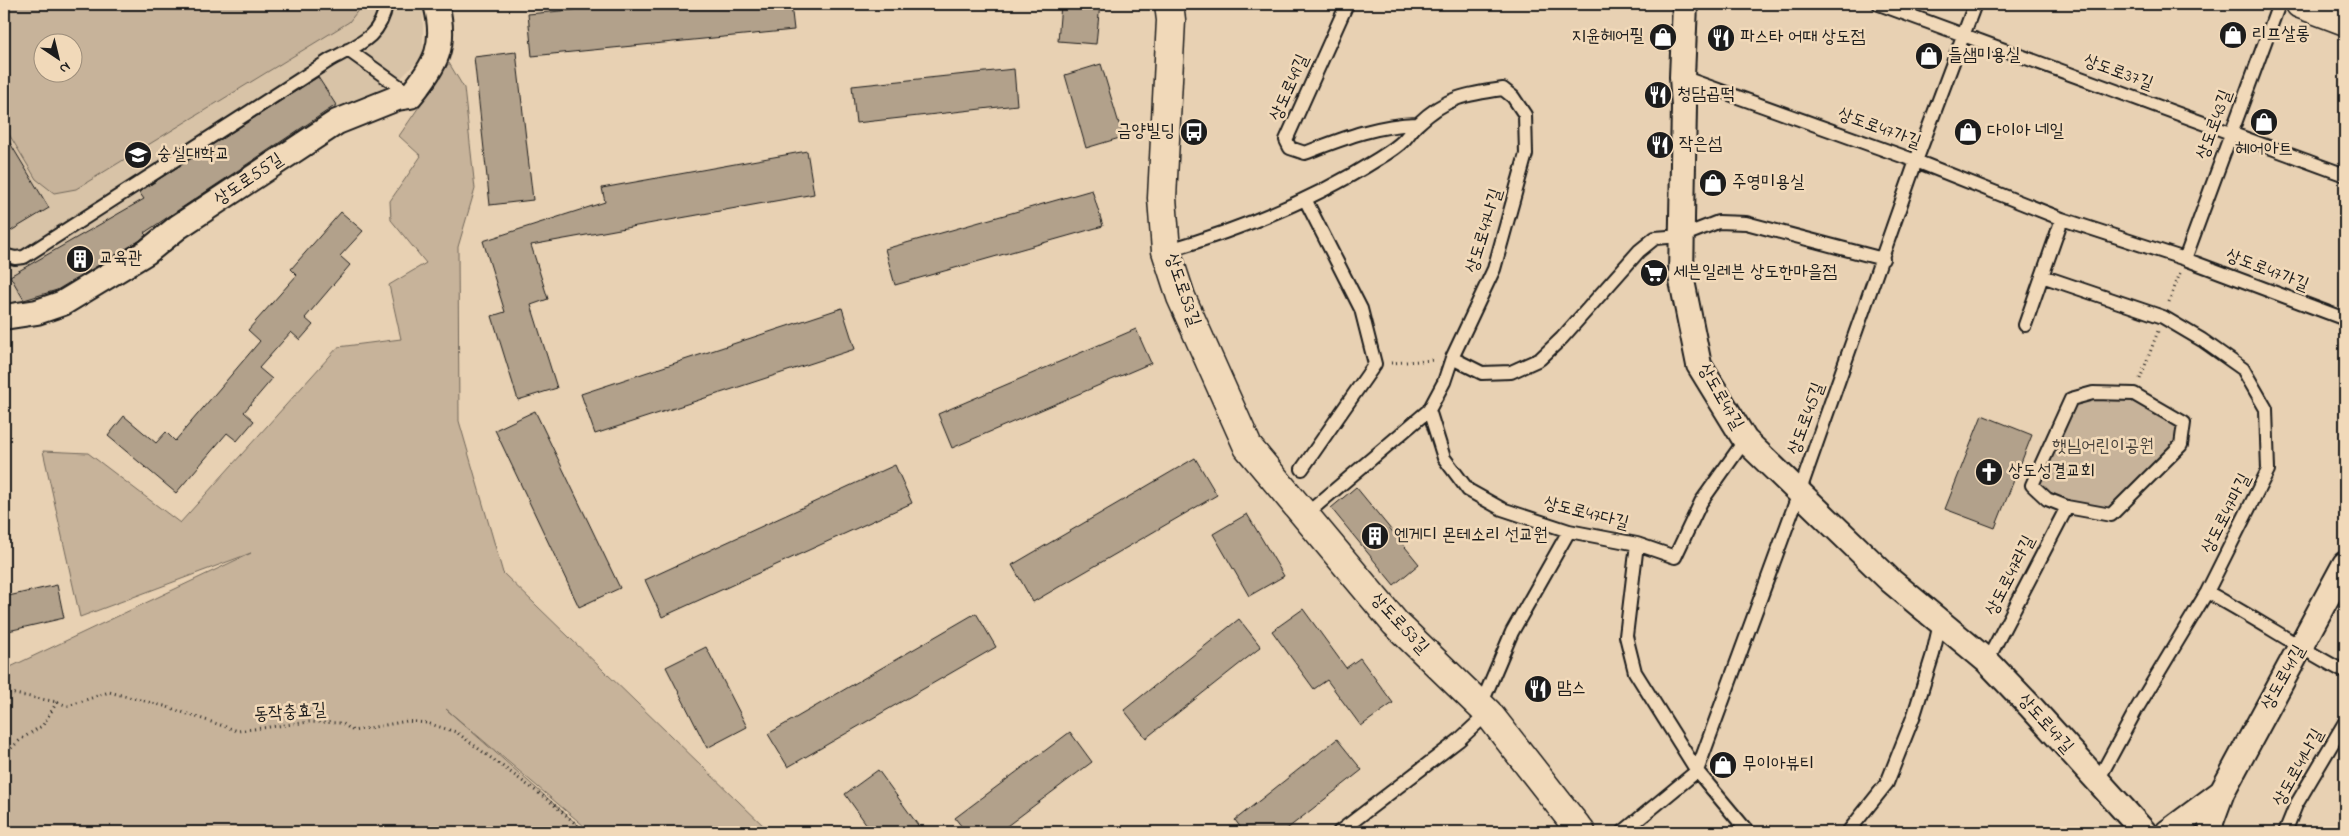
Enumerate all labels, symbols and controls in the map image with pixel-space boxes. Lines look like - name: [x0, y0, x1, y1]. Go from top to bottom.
- shop icon: 리프살롱: [2218, 20, 2248, 50]
- shop icon: 지윤헤어필: [1648, 22, 1678, 52]
- place label: 리프살롱: [2252, 22, 2310, 48]
- restaurant icon: 파스타 어때 상도점: [1706, 23, 1736, 53]
- place label: 지윤헤어필: [1572, 24, 1645, 50]
- place label: 파스타 어때 상도점: [1740, 25, 1865, 51]
- north arrow: [32, 32, 82, 82]
- shop icon: 들샘미용실: [1914, 41, 1944, 71]
- place label: 들샘미용실: [1948, 43, 2021, 69]
- street label: 상도로37길: [2079, 48, 2157, 98]
- street label: 상도로49길: [1264, 50, 1316, 126]
- text: N: [55, 56, 74, 79]
- restaurant icon: 청담곱떡: [1643, 80, 1673, 110]
- place label: 청담곱떡: [1677, 82, 1735, 108]
- street label: 상도로43길: [2190, 86, 2240, 164]
- street label: 상도로47가길: [1834, 102, 1925, 156]
- shop icon: 헤어아트: [2249, 107, 2279, 137]
- bus stop icon: 금양빌딩: [1179, 117, 1209, 147]
- shop icon: 다이아 네일: [1953, 117, 1983, 147]
- place label: 금양빌딩: [1117, 119, 1175, 145]
- place label: 다이아 네일: [1987, 119, 2064, 145]
- restaurant icon: 작은섬: [1645, 130, 1675, 160]
- place label: 작은섬: [1679, 132, 1722, 158]
- place label: 헤어아트: [2235, 137, 2293, 163]
- school or university icon: 숭실대학교: [123, 140, 153, 170]
- place label: 숭실대학교: [157, 142, 229, 168]
- street label: 상도로55길: [209, 147, 289, 213]
- shop icon: 주영미용실: [1698, 168, 1728, 198]
- place label: 주영미용실: [1732, 170, 1805, 196]
- street label: 상도로47나길: [1460, 185, 1510, 277]
- street label: 상도로47가길: [2222, 243, 2313, 299]
- building icon: 교육관: [65, 244, 95, 274]
- place label: 교육관: [99, 246, 142, 272]
- street label: 상도로53길: [1157, 250, 1207, 330]
- supermarket icon: 세븐일레븐 상도한마을점: [1639, 258, 1669, 288]
- place label: 세븐일레븐 상도한마을점: [1673, 260, 1837, 286]
- street label: 상도로47길: [1691, 359, 1750, 435]
- street label: 상도로45길: [1782, 379, 1832, 459]
- park label: 햇님어린이공원: [2052, 434, 2154, 460]
- church icon: 상도성결교회: [1974, 457, 2004, 487]
- place label: 상도성결교회: [2008, 459, 2095, 485]
- street label: 상도로47마길: [2196, 469, 2259, 559]
- street label: 상도로47다길: [1541, 491, 1632, 537]
- building icon: 엔게디 몬테소리 선교원: [1360, 521, 1390, 551]
- place label: 엔게디 몬테소리 선교원: [1394, 523, 1548, 549]
- street label: 상도로47라길: [1980, 531, 2043, 621]
- street label: 상도로53길: [1364, 587, 1435, 661]
- street label: 상도로41길: [2255, 640, 2313, 715]
- restaurant icon: 맘스: [1523, 674, 1553, 704]
- place label: 맘스: [1557, 676, 1586, 702]
- street label: 상도로47길: [2011, 688, 2079, 760]
- street label: 동작충효길: [253, 697, 328, 728]
- street label: 상도로41나길: [2267, 724, 2331, 812]
- shop icon: 무이아뷰티: [1708, 750, 1738, 780]
- place label: 무이아뷰티: [1742, 752, 1814, 778]

